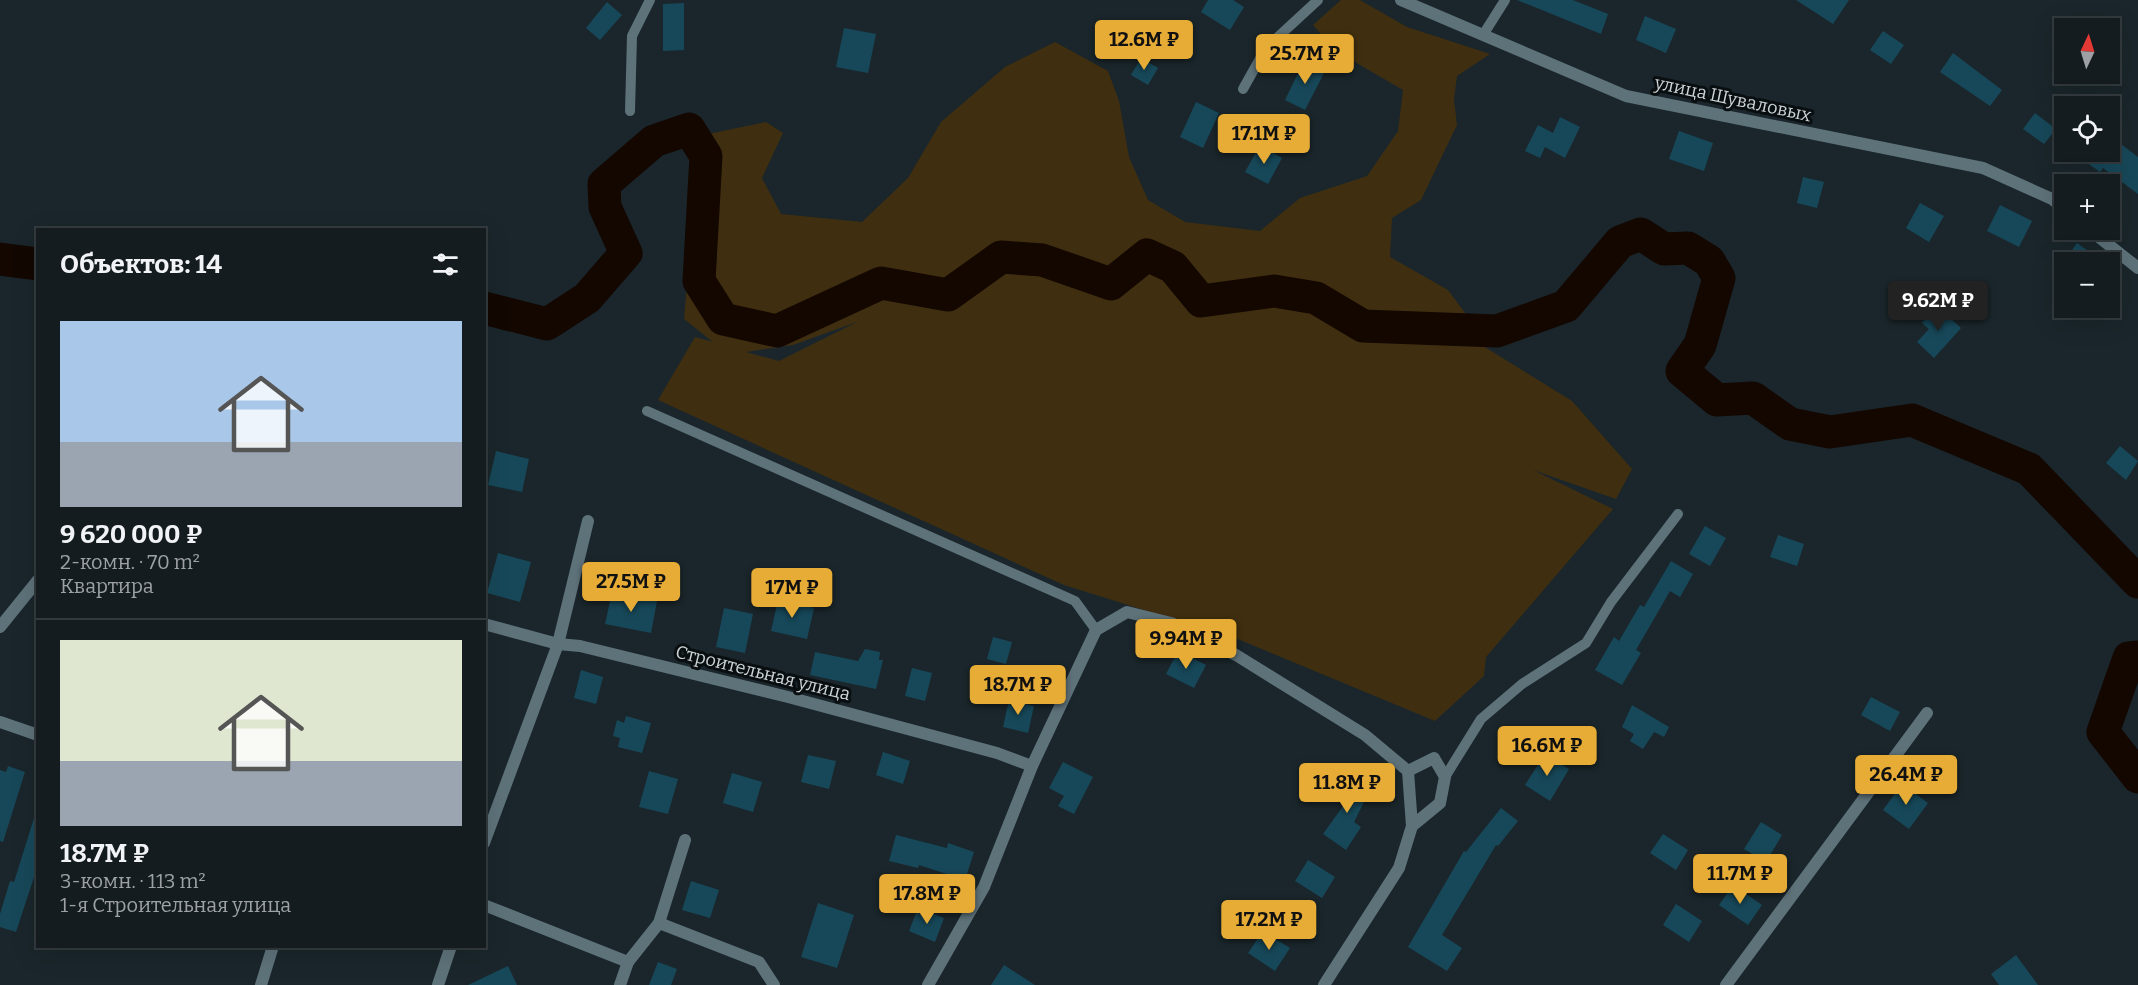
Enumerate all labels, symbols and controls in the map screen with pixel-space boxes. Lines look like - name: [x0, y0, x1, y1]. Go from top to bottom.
- north arrow: [2054, 18, 2120, 84]
- map controls: [2054, 18, 2120, 318]
- pin: 12.6M ₽: [1089, 20, 1199, 71]
- text: 12.6M ₽: [1109, 27, 1179, 51]
- pin: 25.7M ₽: [1250, 34, 1360, 85]
- text: 25.7M ₽: [1270, 41, 1340, 65]
- street label: улица Шуваловых: [1652, 71, 1813, 126]
- button: locate: [2054, 96, 2120, 162]
- pin: 17.1M ₽: [1209, 114, 1319, 165]
- text: 17.1M ₽: [1232, 121, 1296, 145]
- button: +: [2054, 174, 2120, 240]
- icon: filters: [429, 248, 462, 281]
- text: Объектов: 14: [60, 249, 222, 280]
- button: −: [2054, 252, 2120, 318]
- pin: 9.62M ₽: [1883, 281, 1993, 332]
- text: 9.62M ₽: [1902, 288, 1974, 312]
- icon: home: [207, 360, 315, 468]
- text: 9 620 000 ₽: [60, 519, 202, 550]
- text: 2-комн. · 70 m²: [60, 550, 200, 574]
- pin: 27.5M ₽: [576, 562, 686, 613]
- pin: 17M ₽: [750, 568, 834, 619]
- text: 27.5M ₽: [596, 569, 666, 593]
- text: Квартира: [60, 574, 154, 598]
- text: 17M ₽: [765, 575, 819, 599]
- pin: 9.94M ₽: [1131, 619, 1241, 670]
- text: 9.94M ₽: [1149, 626, 1223, 650]
- street label: Строительная улица: [673, 641, 853, 705]
- pin: 18.7M ₽: [963, 665, 1073, 716]
- text: 18.7M ₽: [984, 672, 1052, 696]
- icon: home: [207, 679, 315, 787]
- pin: 16.6M ₽: [1492, 726, 1602, 777]
- text: 16.6M ₽: [1512, 733, 1582, 757]
- pin: 26.4M ₽: [1851, 755, 1961, 806]
- text: 26.4M ₽: [1869, 762, 1943, 786]
- pin: 11.8M ₽: [1292, 763, 1402, 814]
- text: 11.8M ₽: [1313, 770, 1381, 794]
- text: 18.7M ₽: [60, 838, 149, 869]
- pin: 11.7M ₽: [1685, 854, 1795, 905]
- text: 11.7M ₽: [1707, 861, 1773, 885]
- text: 3-комн. · 113 m²: [60, 869, 206, 893]
- pin: 17.8M ₽: [872, 874, 982, 925]
- text: 17.8M ₽: [893, 881, 961, 905]
- text: 1-я Строительная улица: [60, 893, 291, 917]
- pin: 17.2M ₽: [1214, 900, 1324, 951]
- text: 17.2M ₽: [1235, 907, 1303, 931]

